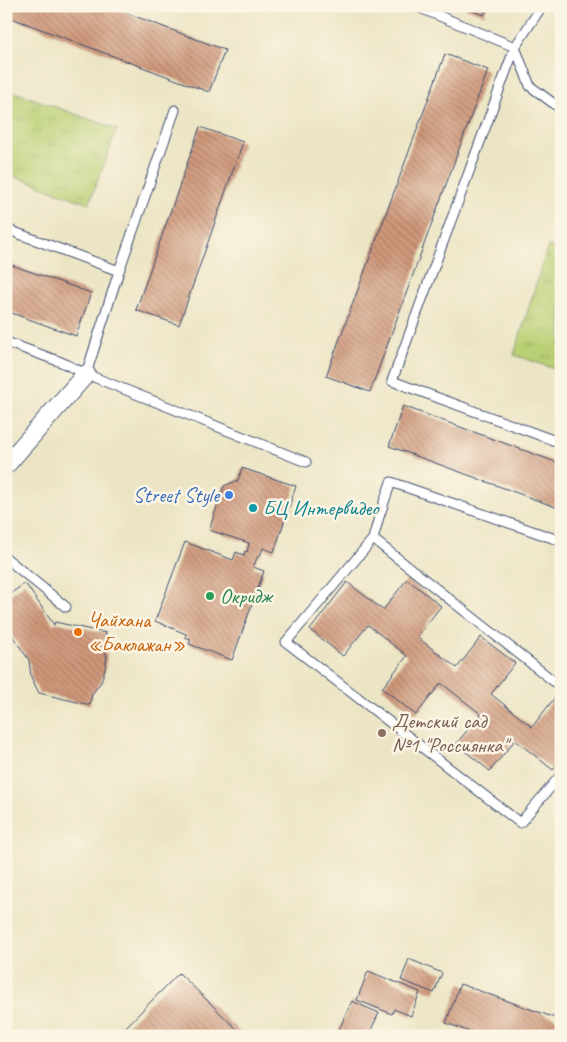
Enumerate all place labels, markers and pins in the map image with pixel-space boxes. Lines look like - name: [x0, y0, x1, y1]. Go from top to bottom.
- place label: Street Style: [133, 482, 221, 508]
- marker: Street Style: [223, 489, 235, 501]
- place label: БЦ Интервидео: [263, 495, 380, 521]
- marker: БЦ Интервидео: [247, 502, 259, 514]
- place label: Окридж: [220, 583, 274, 609]
- marker: Окридж: [204, 590, 216, 602]
- place label: Чайхана «Баклажан»: [88, 607, 186, 657]
- marker: Чайхана «Баклажан»: [72, 626, 84, 638]
- place label: Детский сад №1 "Россиянка": [392, 708, 511, 758]
- marker: Детский сад №1 "Россиянка": [376, 727, 388, 739]

